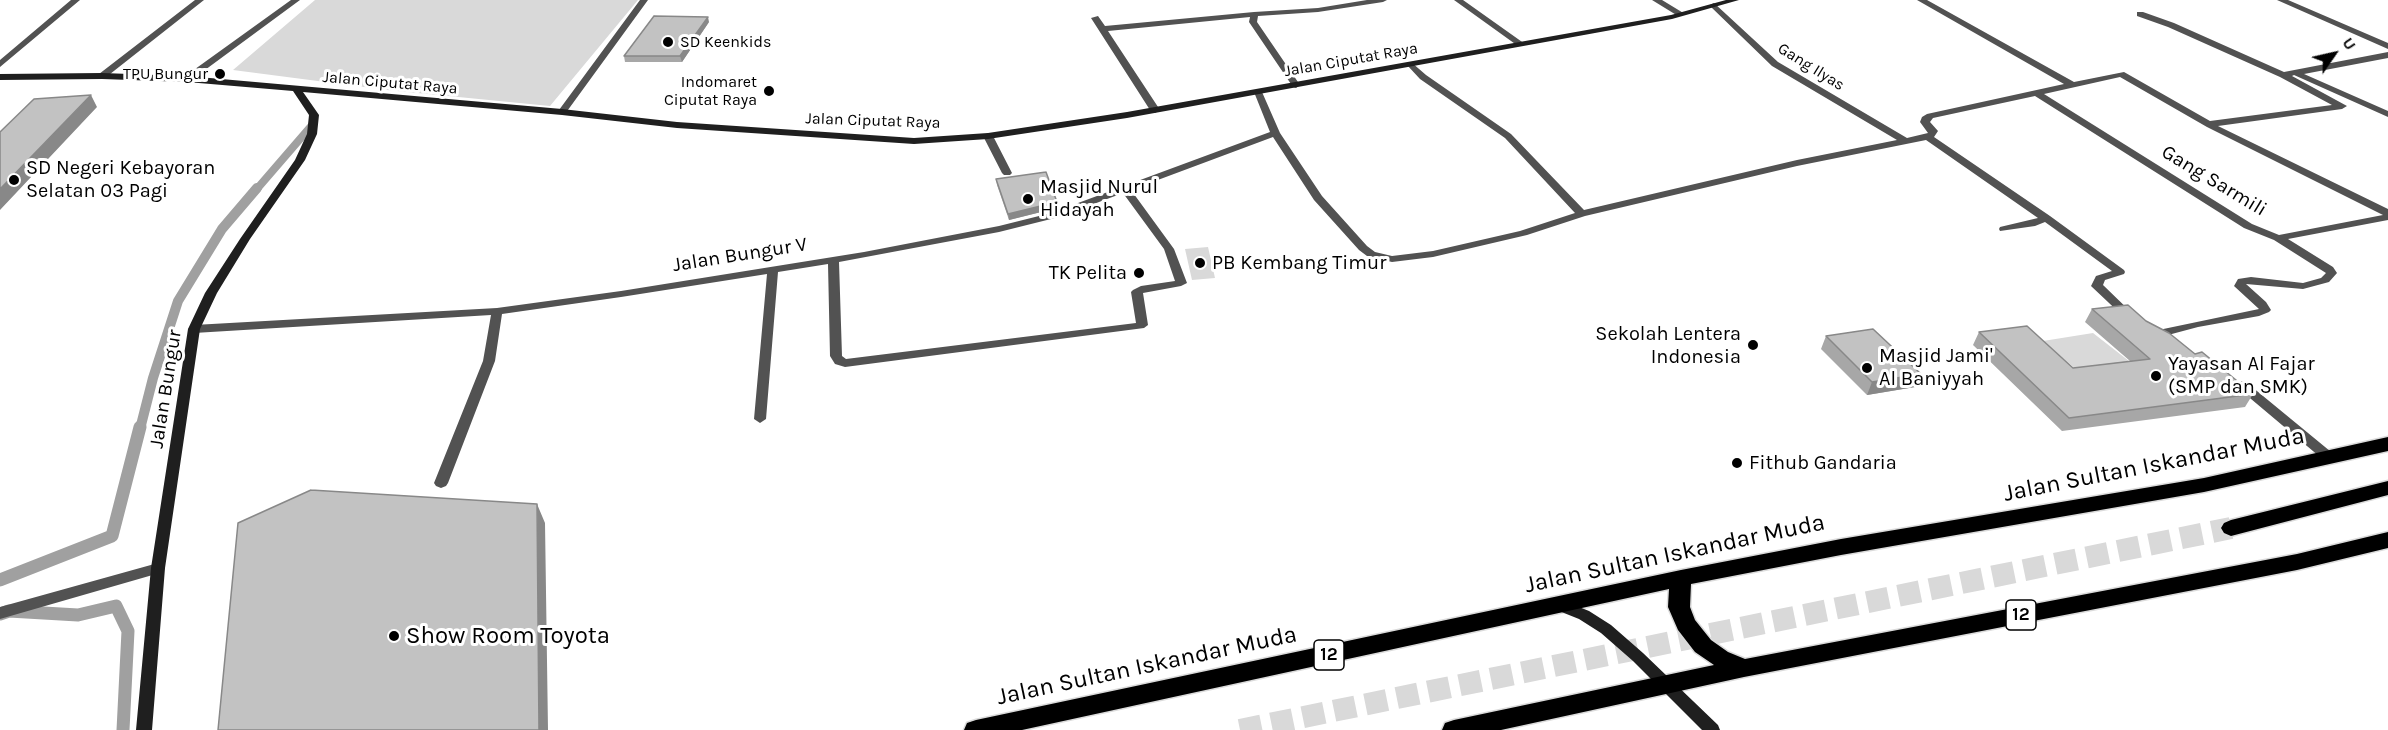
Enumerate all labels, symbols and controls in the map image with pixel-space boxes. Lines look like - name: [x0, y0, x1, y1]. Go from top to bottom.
- north arrow: [2304, 24, 2364, 84]
- place label: SD Keenkids: [680, 32, 772, 52]
- text: U: [2338, 34, 2360, 54]
- marker: SD Keenkids: [661, 35, 675, 49]
- street label: Jalan Ciputat Raya: [1283, 39, 1419, 81]
- street label: Gang Ilyas: [1774, 39, 1848, 95]
- place label: TPU Bungur: [123, 64, 208, 84]
- marker: TPU Bungur: [213, 67, 227, 81]
- street label: Jalan Ciputat Raya: [322, 68, 458, 98]
- place label: Indomaret Ciputat Raya: [664, 72, 757, 110]
- marker: Indomaret Ciputat Raya: [762, 84, 776, 98]
- street label: Jalan Ciputat Raya: [805, 109, 941, 133]
- street label: Gang Sarmili: [2157, 140, 2271, 222]
- place label: SD Negeri Kebayoran Selatan 03 Pagi: [26, 156, 215, 203]
- marker: SD Negeri Kebayoran Selatan 03 Pagi: [7, 173, 21, 187]
- place label: Masjid Nurul Hidayah: [1040, 175, 1158, 222]
- marker: Masjid Nurul Hidayah: [1021, 192, 1035, 206]
- street label: Jalan Bungur V: [671, 233, 809, 277]
- place label: PB Kembang Timur: [1212, 251, 1386, 275]
- marker: PB Kembang Timur: [1193, 256, 1207, 270]
- place label: TK Pelita: [1049, 261, 1127, 285]
- marker: TK Pelita: [1132, 266, 1146, 280]
- place label: Sekolah Lentera Indonesia: [1595, 322, 1741, 369]
- street label: Jalan Bungur: [145, 328, 187, 450]
- marker: Sekolah Lentera Indonesia: [1746, 338, 1760, 352]
- place label: Masjid Jami' Al Baniyyah: [1879, 344, 1993, 391]
- place label: Yayasan Al Fajar (SMP dan SMK): [2168, 352, 2315, 399]
- marker: Masjid Jami' Al Baniyyah: [1860, 361, 1874, 375]
- marker: Yayasan Al Fajar (SMP dan SMK): [2149, 369, 2163, 383]
- street label: Jalan Sultan Iskandar Muda: [2001, 422, 2307, 508]
- place label: Fithub Gandaria: [1749, 451, 1897, 475]
- marker: Fithub Gandaria: [1730, 456, 1744, 470]
- street label: Jalan Sultan Iskandar Muda: [1522, 508, 1828, 600]
- road number: 12: [2006, 600, 2036, 630]
- street label: Jalan Sultan Iskandar Muda: [994, 620, 1300, 712]
- place label: Show Room Toyota: [406, 622, 610, 650]
- marker: Show Room Toyota: [387, 629, 401, 643]
- road number: 12: [1314, 640, 1344, 670]

